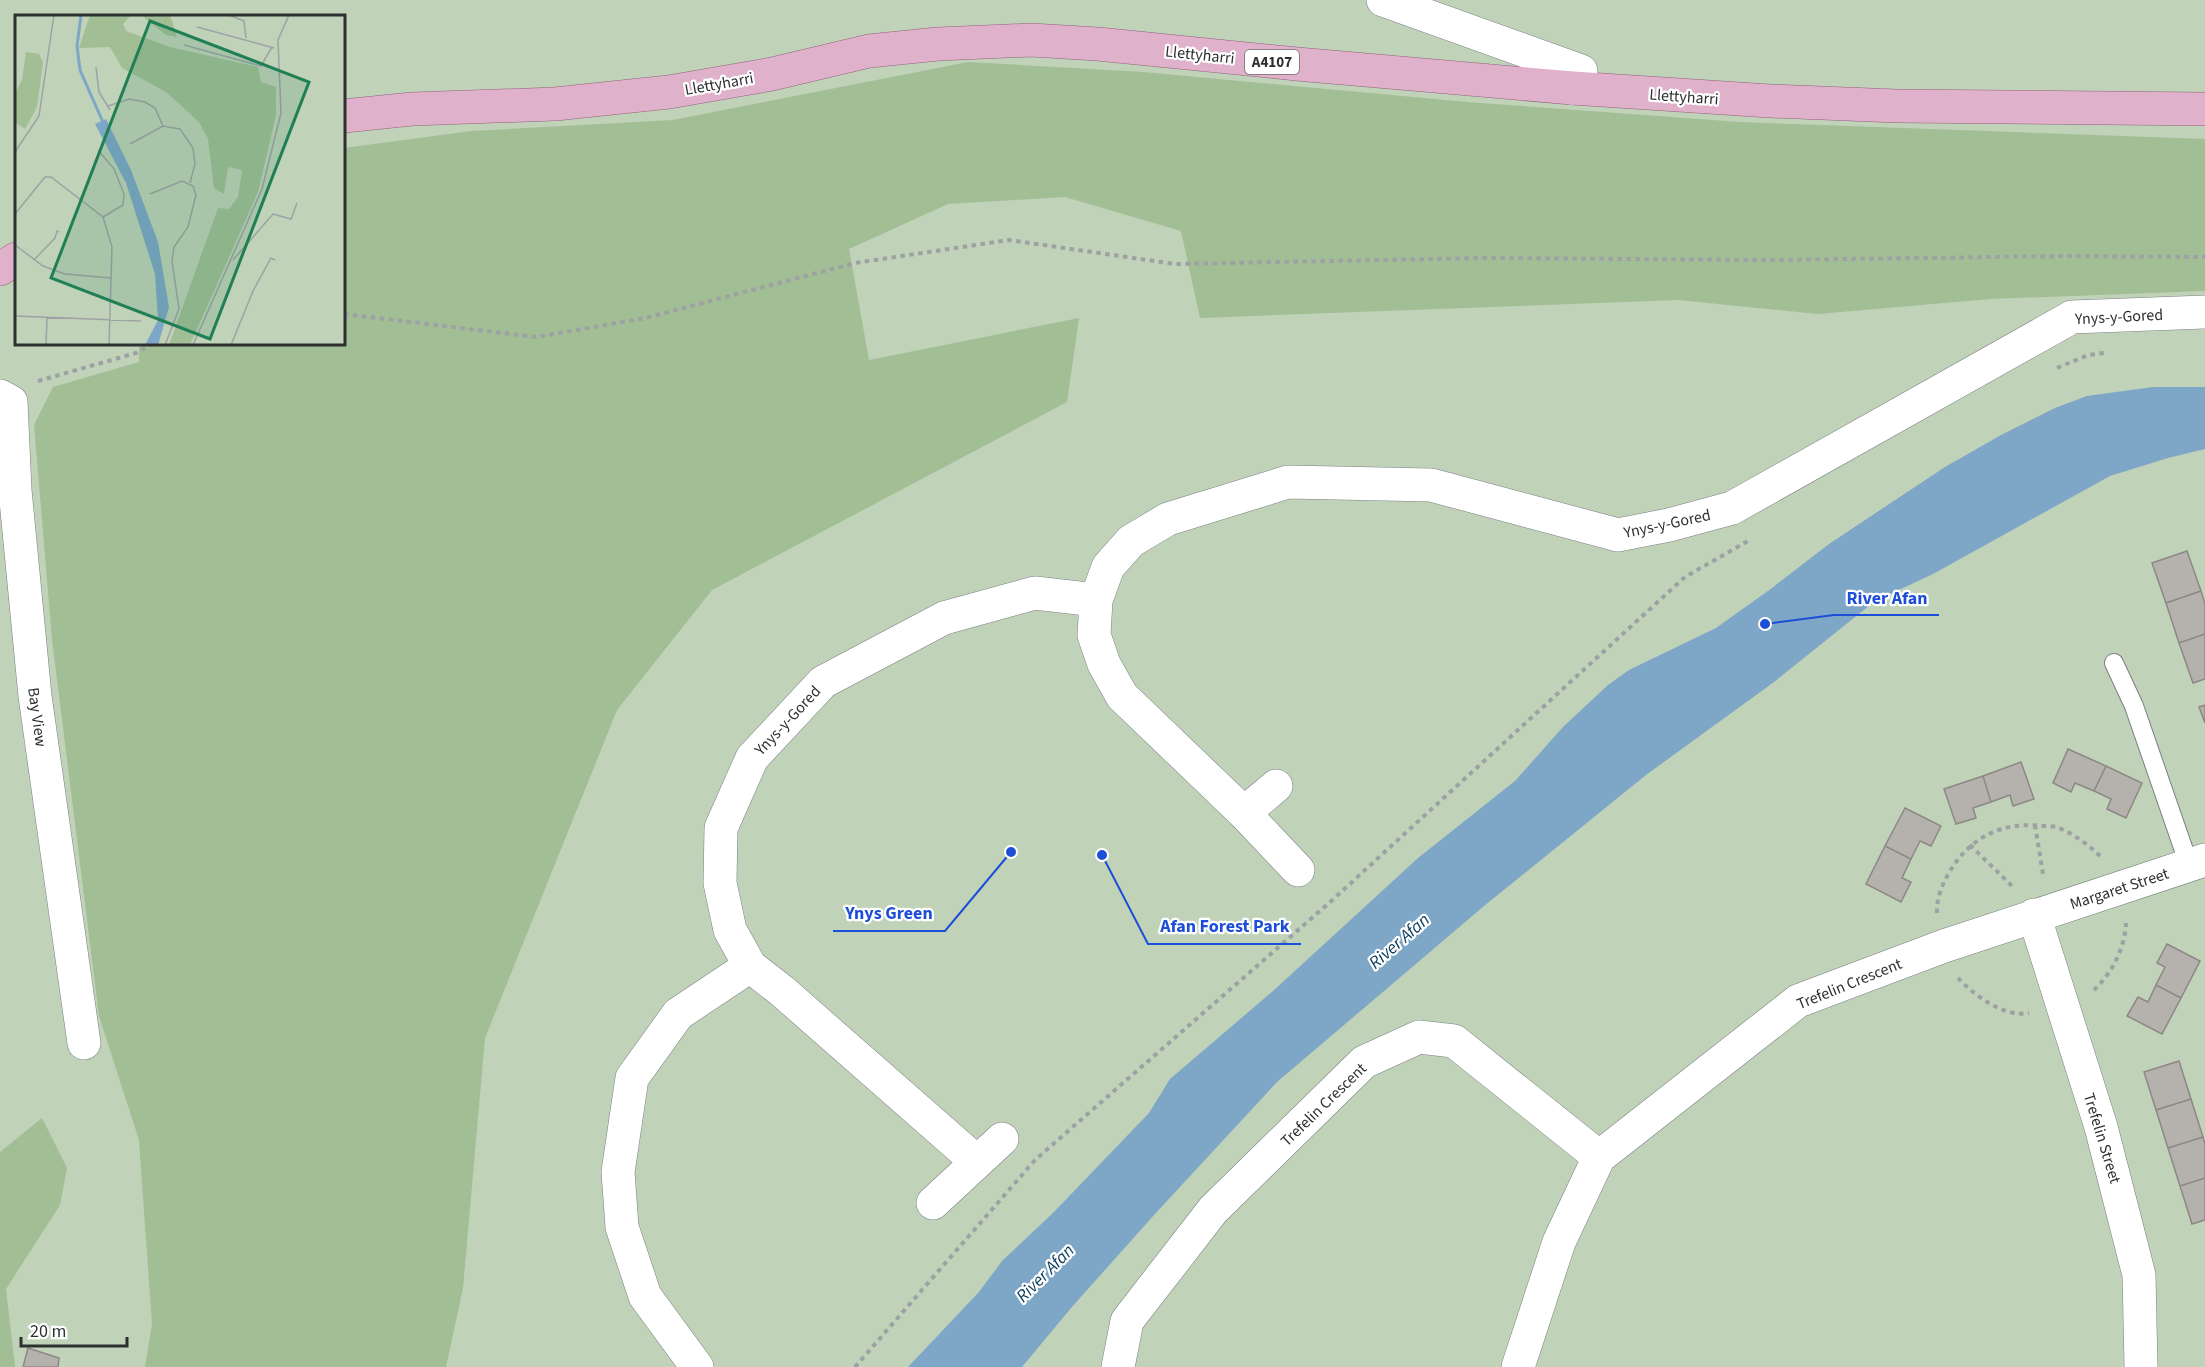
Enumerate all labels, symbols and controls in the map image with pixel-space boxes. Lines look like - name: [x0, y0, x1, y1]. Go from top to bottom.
- inset map: [15, 15, 345, 345]
- street label: Llettyharri: [1164, 40, 1236, 70]
- road number: A4107: [1245, 50, 1299, 74]
- street label: Llettyharri: [683, 67, 755, 101]
- street label: Llettyharri: [1649, 84, 1719, 110]
- street label: Ynys-y-Gored: [2073, 304, 2164, 330]
- street label: Ynys-y-Gored: [1621, 504, 1713, 544]
- callout: River Afan: [1834, 579, 1939, 615]
- text: River Afan: [1846, 586, 1928, 611]
- street label: Ynys-y-Gored: [749, 681, 826, 761]
- street label: Bay View: [22, 686, 52, 749]
- street label: Margaret Street: [2067, 862, 2172, 915]
- callout: Ynys Green: [833, 895, 945, 931]
- text: Ynys Green: [844, 901, 933, 926]
- callout: Afan Forest Park: [1148, 908, 1301, 944]
- water label: River Afan: [1363, 908, 1435, 975]
- text: Afan Forest Park: [1159, 914, 1290, 939]
- street label: Trefelin Crescent: [1793, 953, 1906, 1015]
- street label: Trefelin Crescent: [1276, 1058, 1372, 1151]
- street label: Trefelin Street: [2078, 1090, 2126, 1187]
- water label: River Afan: [1011, 1239, 1080, 1308]
- scale bar: [21, 1310, 128, 1348]
- text: 20 m: [30, 1319, 66, 1344]

